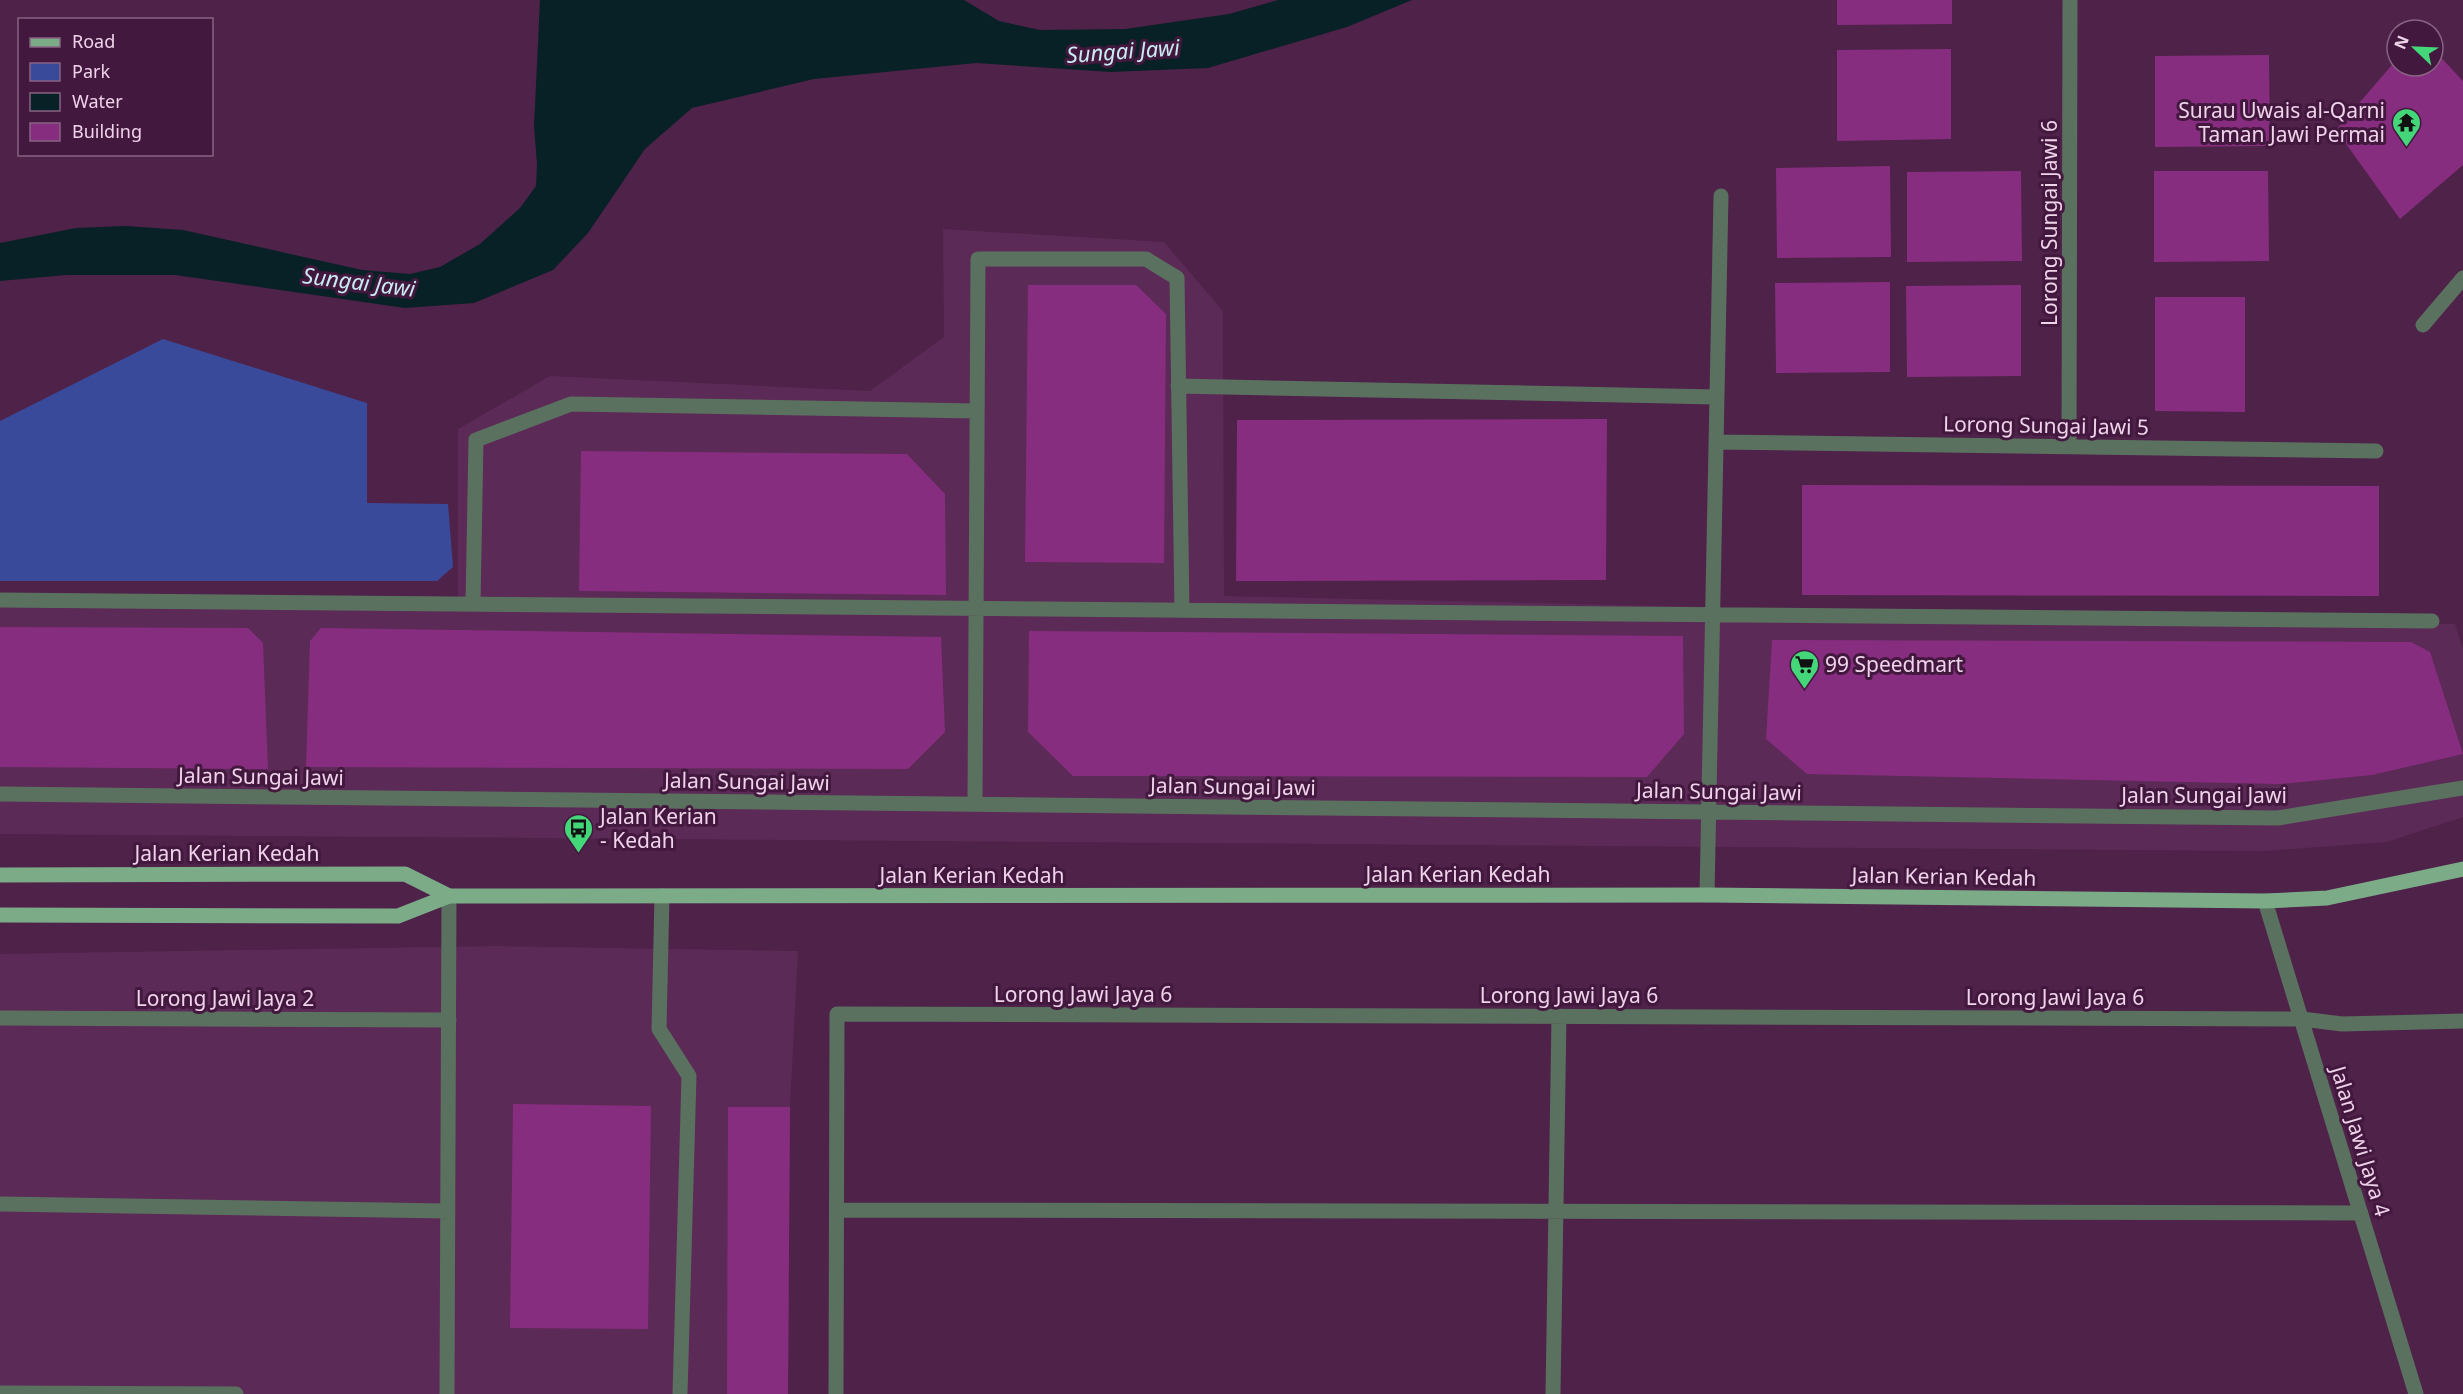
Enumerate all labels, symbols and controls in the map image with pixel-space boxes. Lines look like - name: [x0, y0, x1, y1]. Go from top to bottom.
- legend: [18, 18, 213, 156]
- north arrow: [2385, 18, 2445, 78]
- text: Road: [72, 29, 115, 53]
- water label: Sungai Jawi: [1065, 31, 1181, 69]
- text: N: [2389, 32, 2414, 52]
- text: Park: [72, 59, 110, 83]
- text: Water: [72, 89, 123, 113]
- place label: Surau Uwais al-Qarni Taman Jawi Permai: [2178, 96, 2385, 148]
- temple icon: Surau Uwais al-Qarni Taman Jawi Permai: [2390, 106, 2422, 148]
- text: Building: [72, 119, 142, 143]
- street label: Lorong Sungai Jawi 6: [2035, 120, 2063, 326]
- water label: Sungai Jawi: [301, 259, 417, 303]
- street label: Lorong Sungai Jawi 5: [1943, 409, 2149, 441]
- supermarket icon: 99 Speedmart: [1788, 648, 1820, 690]
- place label: 99 Speedmart: [1825, 650, 1964, 678]
- street label: Jalan Sungai Jawi: [176, 761, 344, 791]
- street label: Jalan Sungai Jawi: [662, 766, 830, 796]
- street label: Jalan Sungai Jawi: [1148, 771, 1316, 801]
- street label: Jalan Sungai Jawi: [1634, 776, 1802, 806]
- street label: Jalan Sungai Jawi: [2119, 781, 2287, 809]
- place label: Jalan Kerian - Kedah: [598, 802, 717, 854]
- bus stop icon: Jalan Kerian - Kedah: [563, 812, 595, 854]
- street label: Jalan Kerian Kedah: [133, 839, 319, 867]
- street label: Jalan Kerian Kedah: [1364, 860, 1550, 888]
- street label: Jalan Kerian Kedah: [1849, 860, 2037, 892]
- street label: Jalan Kerian Kedah: [878, 861, 1064, 889]
- street label: Lorong Jawi Jaya 6: [994, 980, 1172, 1008]
- street label: Lorong Jawi Jaya 6: [1480, 981, 1658, 1009]
- street label: Lorong Jawi Jaya 6: [1966, 983, 2144, 1011]
- street label: Lorong Jawi Jaya 2: [136, 984, 314, 1012]
- street label: Jalan Jawi Jaya 4: [2324, 1061, 2397, 1219]

